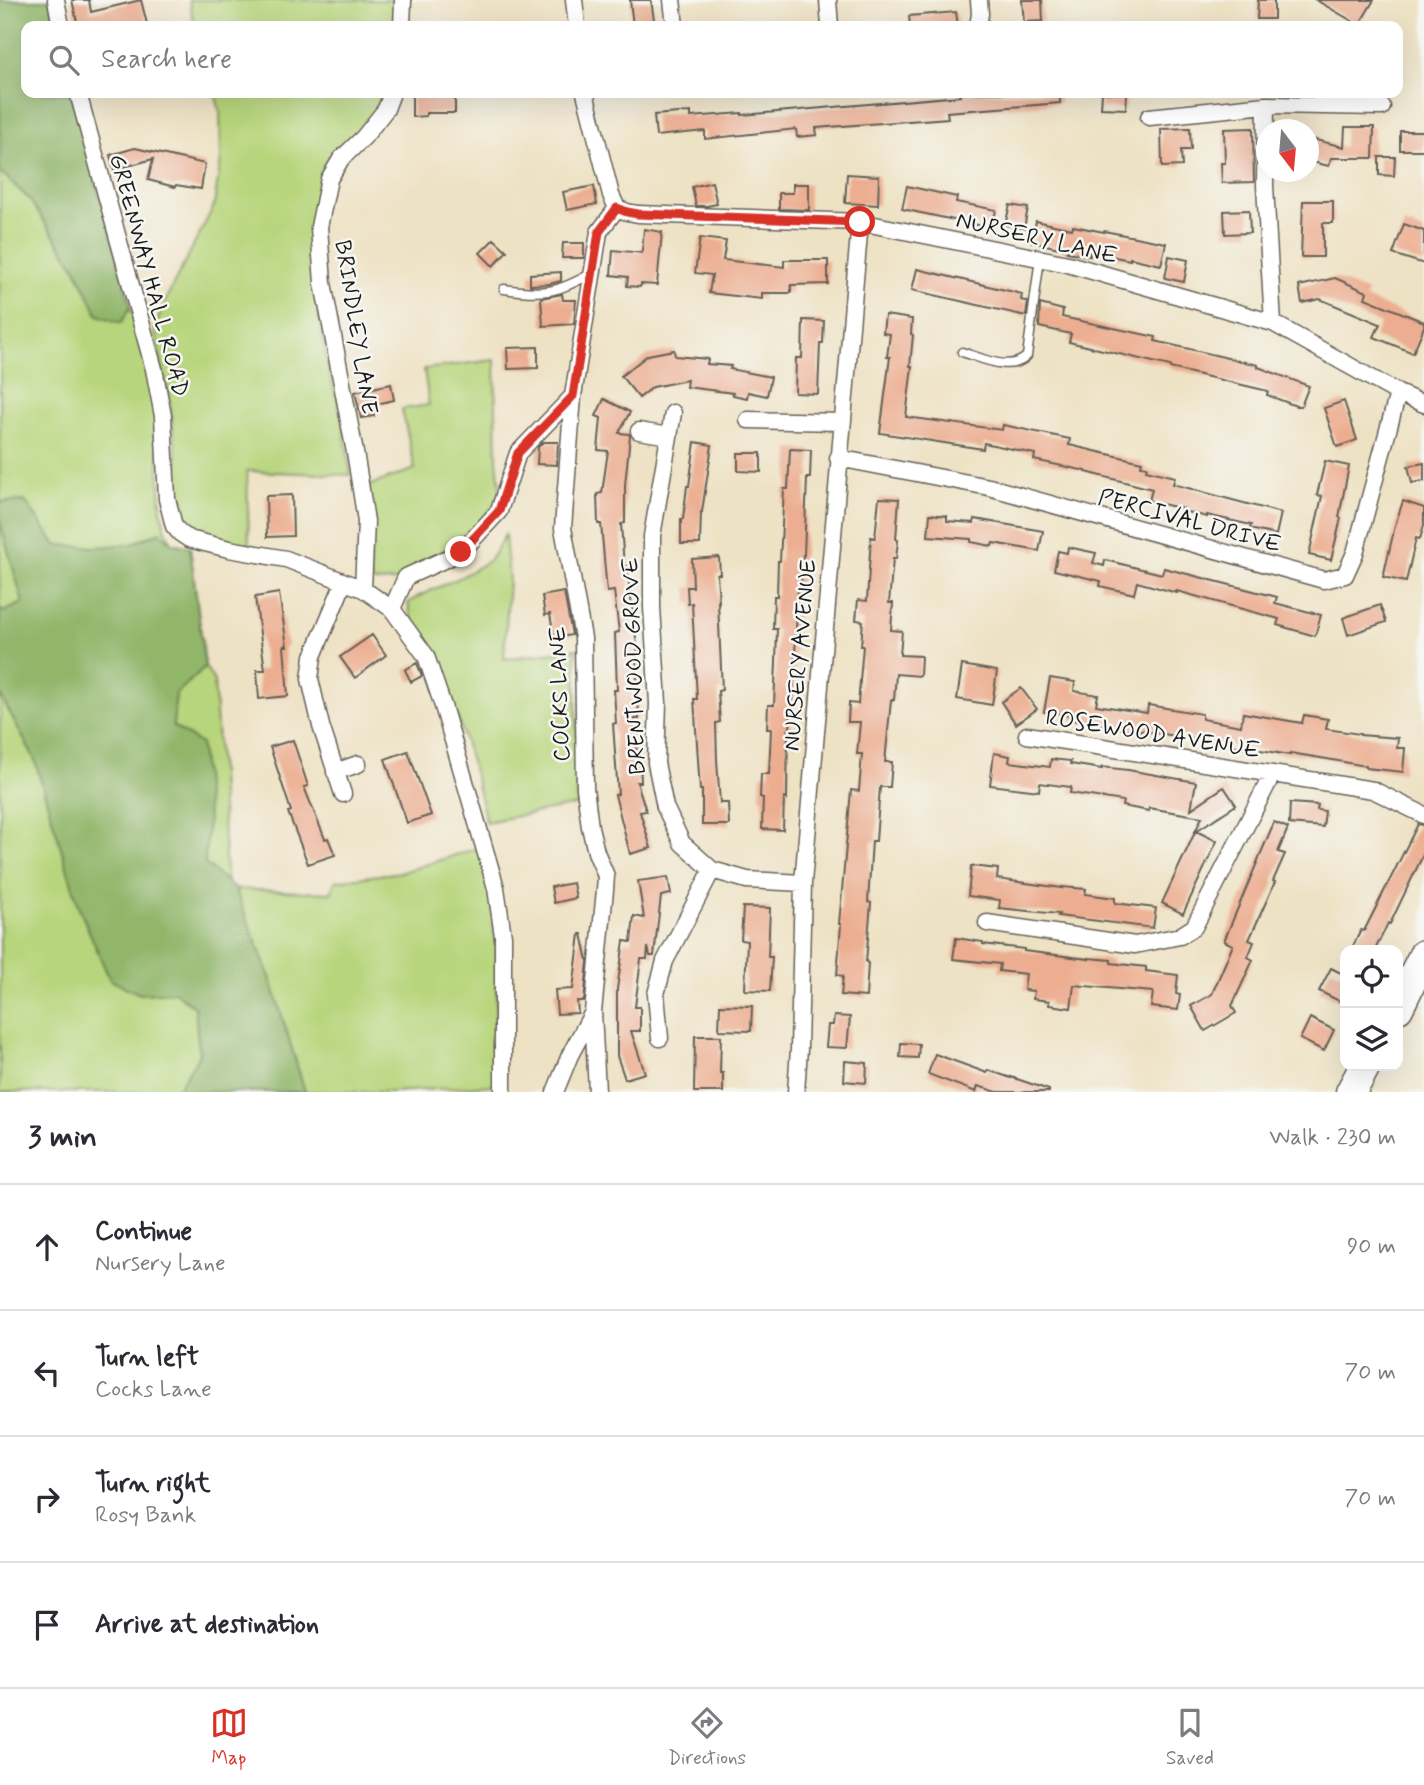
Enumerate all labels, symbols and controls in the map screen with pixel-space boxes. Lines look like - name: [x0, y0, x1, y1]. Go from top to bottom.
- search box: [21, 21, 1403, 98]
- icon: search: [45, 41, 83, 79]
- text: Search here: [101, 43, 232, 77]
- north arrow: [1256, 119, 1319, 182]
- street label: GREENWAY HALL ROAD: [101, 151, 195, 400]
- route start: [844, 206, 875, 237]
- street label: NURSERY LANE: [953, 206, 1120, 272]
- street label: BRINDLEY LANE: [326, 238, 384, 417]
- street label: PERCIVAL DRIVE: [1095, 483, 1284, 561]
- route end: [445, 536, 476, 567]
- street label: BRENTWOOD GROVE: [616, 557, 654, 775]
- street label: NURSERY AVENUE: [778, 558, 824, 752]
- street label: COCKS LANE: [544, 626, 578, 762]
- street label: ROSEWOOD AVENUE: [1043, 703, 1262, 767]
- map controls: [1340, 945, 1403, 1071]
- button: locate: [1340, 945, 1403, 1008]
- button: layers: [1340, 1008, 1403, 1071]
- text: 3 min: [28, 1118, 97, 1157]
- text: Walk · 230 m: [1269, 1123, 1396, 1153]
- text: Continue: [95, 1215, 192, 1249]
- icon: ahead: [28, 1228, 66, 1266]
- text: 90 m: [1347, 1232, 1396, 1262]
- text: Nursery Lane: [95, 1249, 226, 1279]
- text: Turn left: [95, 1341, 199, 1375]
- icon: left: [28, 1354, 66, 1392]
- text: 70 m: [1344, 1358, 1396, 1388]
- text: Cocks Lane: [95, 1375, 212, 1405]
- text: Turn right: [95, 1467, 211, 1501]
- icon: right: [28, 1480, 66, 1518]
- text: 70 m: [1344, 1484, 1396, 1514]
- text: Rosy Bank: [95, 1501, 196, 1531]
- icon: arrive: [28, 1606, 66, 1644]
- text: Arrive at destination: [95, 1608, 319, 1642]
- tab: Map: [210, 1704, 248, 1771]
- tab: Directions: [668, 1704, 746, 1771]
- tab: Saved: [1166, 1704, 1214, 1771]

